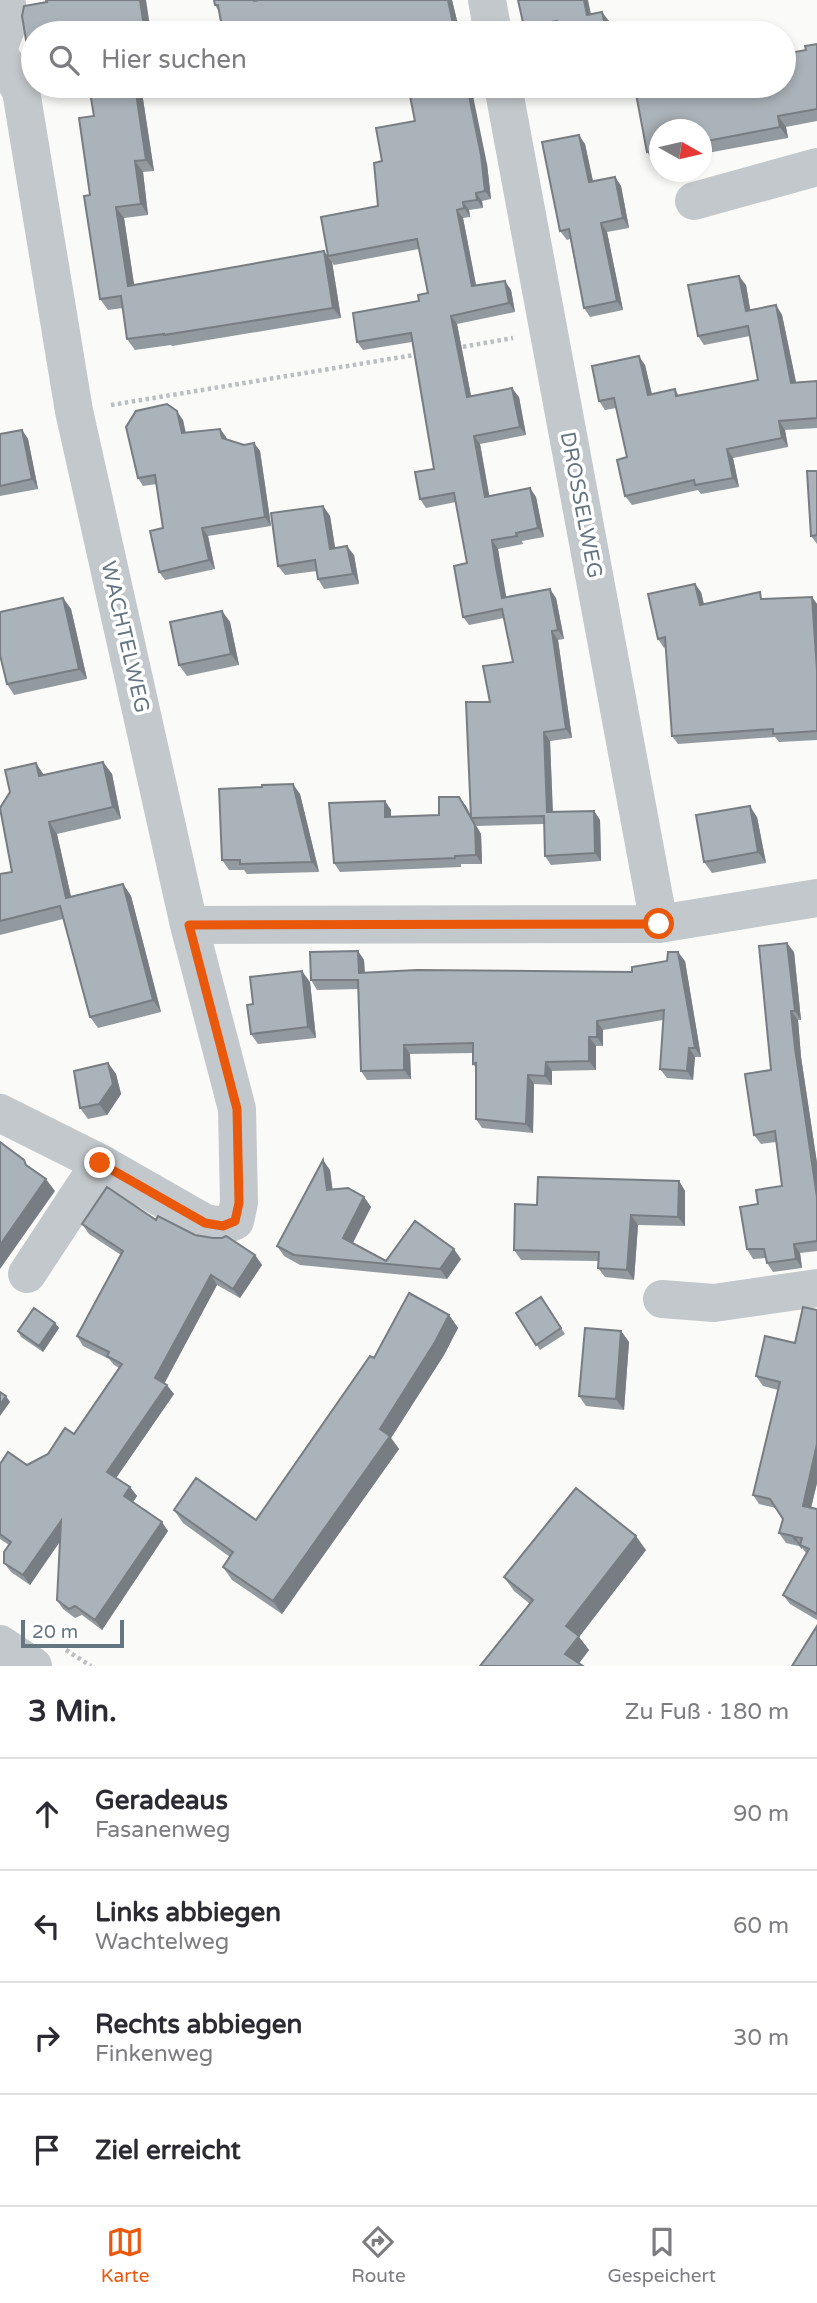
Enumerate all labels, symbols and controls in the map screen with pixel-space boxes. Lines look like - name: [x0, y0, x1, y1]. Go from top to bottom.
- search box: [21, 21, 796, 98]
- icon: search: [45, 41, 83, 79]
- text: Hier suchen: [101, 44, 247, 75]
- north arrow: [649, 119, 712, 182]
- street label: DROSSELWEG: [555, 430, 607, 580]
- street label: WACHTELWEG: [95, 559, 155, 715]
- route start: [643, 908, 674, 939]
- route end: [84, 1147, 115, 1178]
- scale bar: [21, 1617, 124, 1649]
- text: 20 m: [32, 1621, 78, 1643]
- text: 3 Min.: [28, 1693, 117, 1730]
- text: Zu Fuß · 180 m: [625, 1698, 789, 1726]
- text: Geradeaus: [95, 1785, 228, 1816]
- icon: ahead: [28, 1795, 66, 1833]
- text: 90 m: [733, 1800, 789, 1828]
- text: Fasanenweg: [95, 1816, 231, 1844]
- text: Links abbiegen: [95, 1897, 281, 1928]
- icon: left: [28, 1907, 66, 1945]
- text: 60 m: [733, 1912, 789, 1940]
- text: Wachtelweg: [95, 1928, 229, 1956]
- text: Rechts abbiegen: [95, 2009, 302, 2040]
- icon: right: [28, 2019, 66, 2057]
- text: 30 m: [733, 2024, 789, 2052]
- text: Finkenweg: [95, 2040, 213, 2068]
- icon: arrive: [28, 2131, 66, 2169]
- text: Ziel erreicht: [95, 2135, 241, 2166]
- tab: Karte: [101, 2223, 149, 2287]
- tab: Route: [351, 2223, 406, 2287]
- tab: Gespeichert: [607, 2223, 716, 2287]

